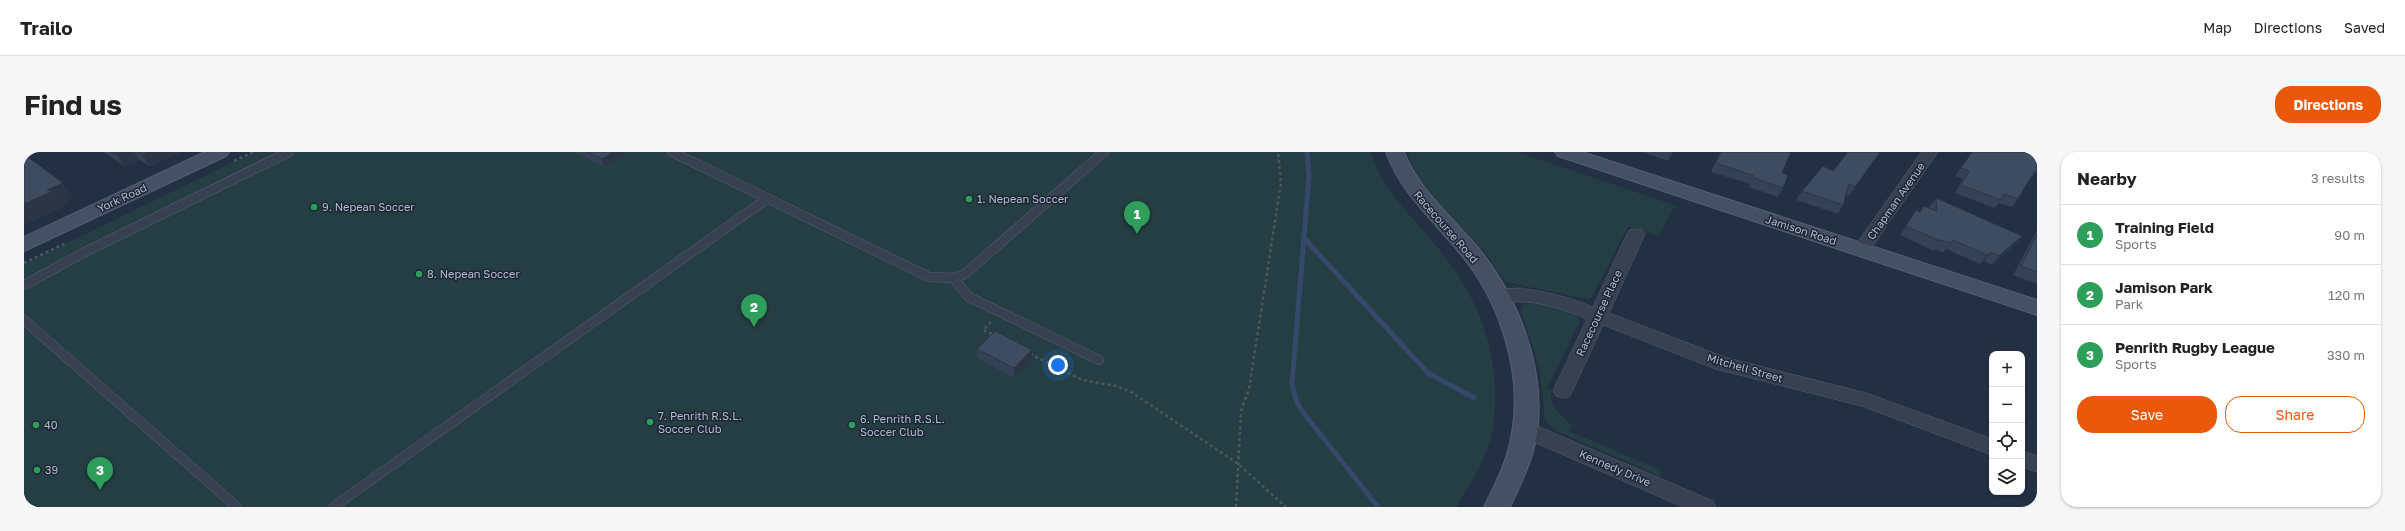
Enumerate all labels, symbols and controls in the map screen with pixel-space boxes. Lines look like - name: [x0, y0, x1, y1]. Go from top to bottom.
- text: Trailo: [20, 16, 73, 39]
- text: Map: [2203, 19, 2232, 36]
- text: Directions: [2254, 19, 2322, 36]
- text: Saved: [2344, 19, 2385, 36]
- button: Directions: [2275, 86, 2381, 123]
- text: Find us: [24, 88, 122, 121]
- street label: Chapman Avenue: [1864, 159, 1927, 242]
- text: Nearby: [2077, 168, 2137, 189]
- text: 3 results: [2311, 170, 2365, 186]
- street label: York Road: [95, 180, 149, 215]
- street label: Racecourse Road: [1411, 188, 1481, 265]
- place label: 1. Nepean Soccer: [977, 192, 1069, 205]
- marker: 1. Nepean Soccer: [964, 194, 974, 204]
- place label: 9. Nepean Soccer: [322, 200, 415, 213]
- pin: 1: [1124, 201, 1150, 234]
- marker: 9. Nepean Soccer: [309, 202, 319, 212]
- street label: Jamison Road: [1764, 212, 1838, 247]
- text: Training Field: [2115, 218, 2214, 236]
- text: 1: [2087, 227, 2093, 243]
- text: 90 m: [2334, 227, 2365, 243]
- text: Sports: [2115, 236, 2157, 252]
- place label: 8. Nepean Soccer: [427, 267, 520, 280]
- street label: Racecourse Place: [1573, 268, 1624, 358]
- marker: 8. Nepean Soccer: [414, 269, 424, 279]
- text: Jamison Park: [2115, 278, 2213, 296]
- text: 2: [2086, 287, 2094, 303]
- text: 120 m: [2328, 287, 2365, 303]
- pin: 2: [741, 294, 767, 327]
- text: Park: [2115, 296, 2143, 312]
- text: Penrith Rugby League: [2115, 338, 2275, 356]
- text: 3: [2086, 347, 2094, 363]
- text: 330 m: [2327, 347, 2365, 363]
- street label: Mitchell Street: [1706, 350, 1785, 385]
- map controls: [1989, 351, 2025, 495]
- button: +: [1989, 351, 2025, 387]
- your location: [1048, 355, 1068, 375]
- text: Sports: [2115, 356, 2157, 372]
- button: −: [1989, 387, 2025, 423]
- button: Save: [2077, 396, 2217, 433]
- button: Share: [2225, 396, 2365, 433]
- place label: 7. Penrith R.S.L. Soccer Club: [658, 409, 742, 435]
- place label: 6. Penrith R.S.L. Soccer Club: [860, 412, 945, 438]
- marker: 7. Penrith R.S.L. Soccer Club: [645, 417, 655, 427]
- place label: 40: [44, 418, 58, 431]
- marker: 40: [31, 420, 41, 430]
- marker: 6. Penrith R.S.L. Soccer Club: [847, 420, 857, 430]
- button: locate: [1989, 423, 2025, 459]
- street label: Kennedy Drive: [1577, 447, 1653, 488]
- pin: 3: [87, 457, 113, 490]
- button: layers: [1989, 459, 2025, 495]
- place label: 39: [45, 463, 58, 476]
- marker: 39: [32, 465, 42, 475]

